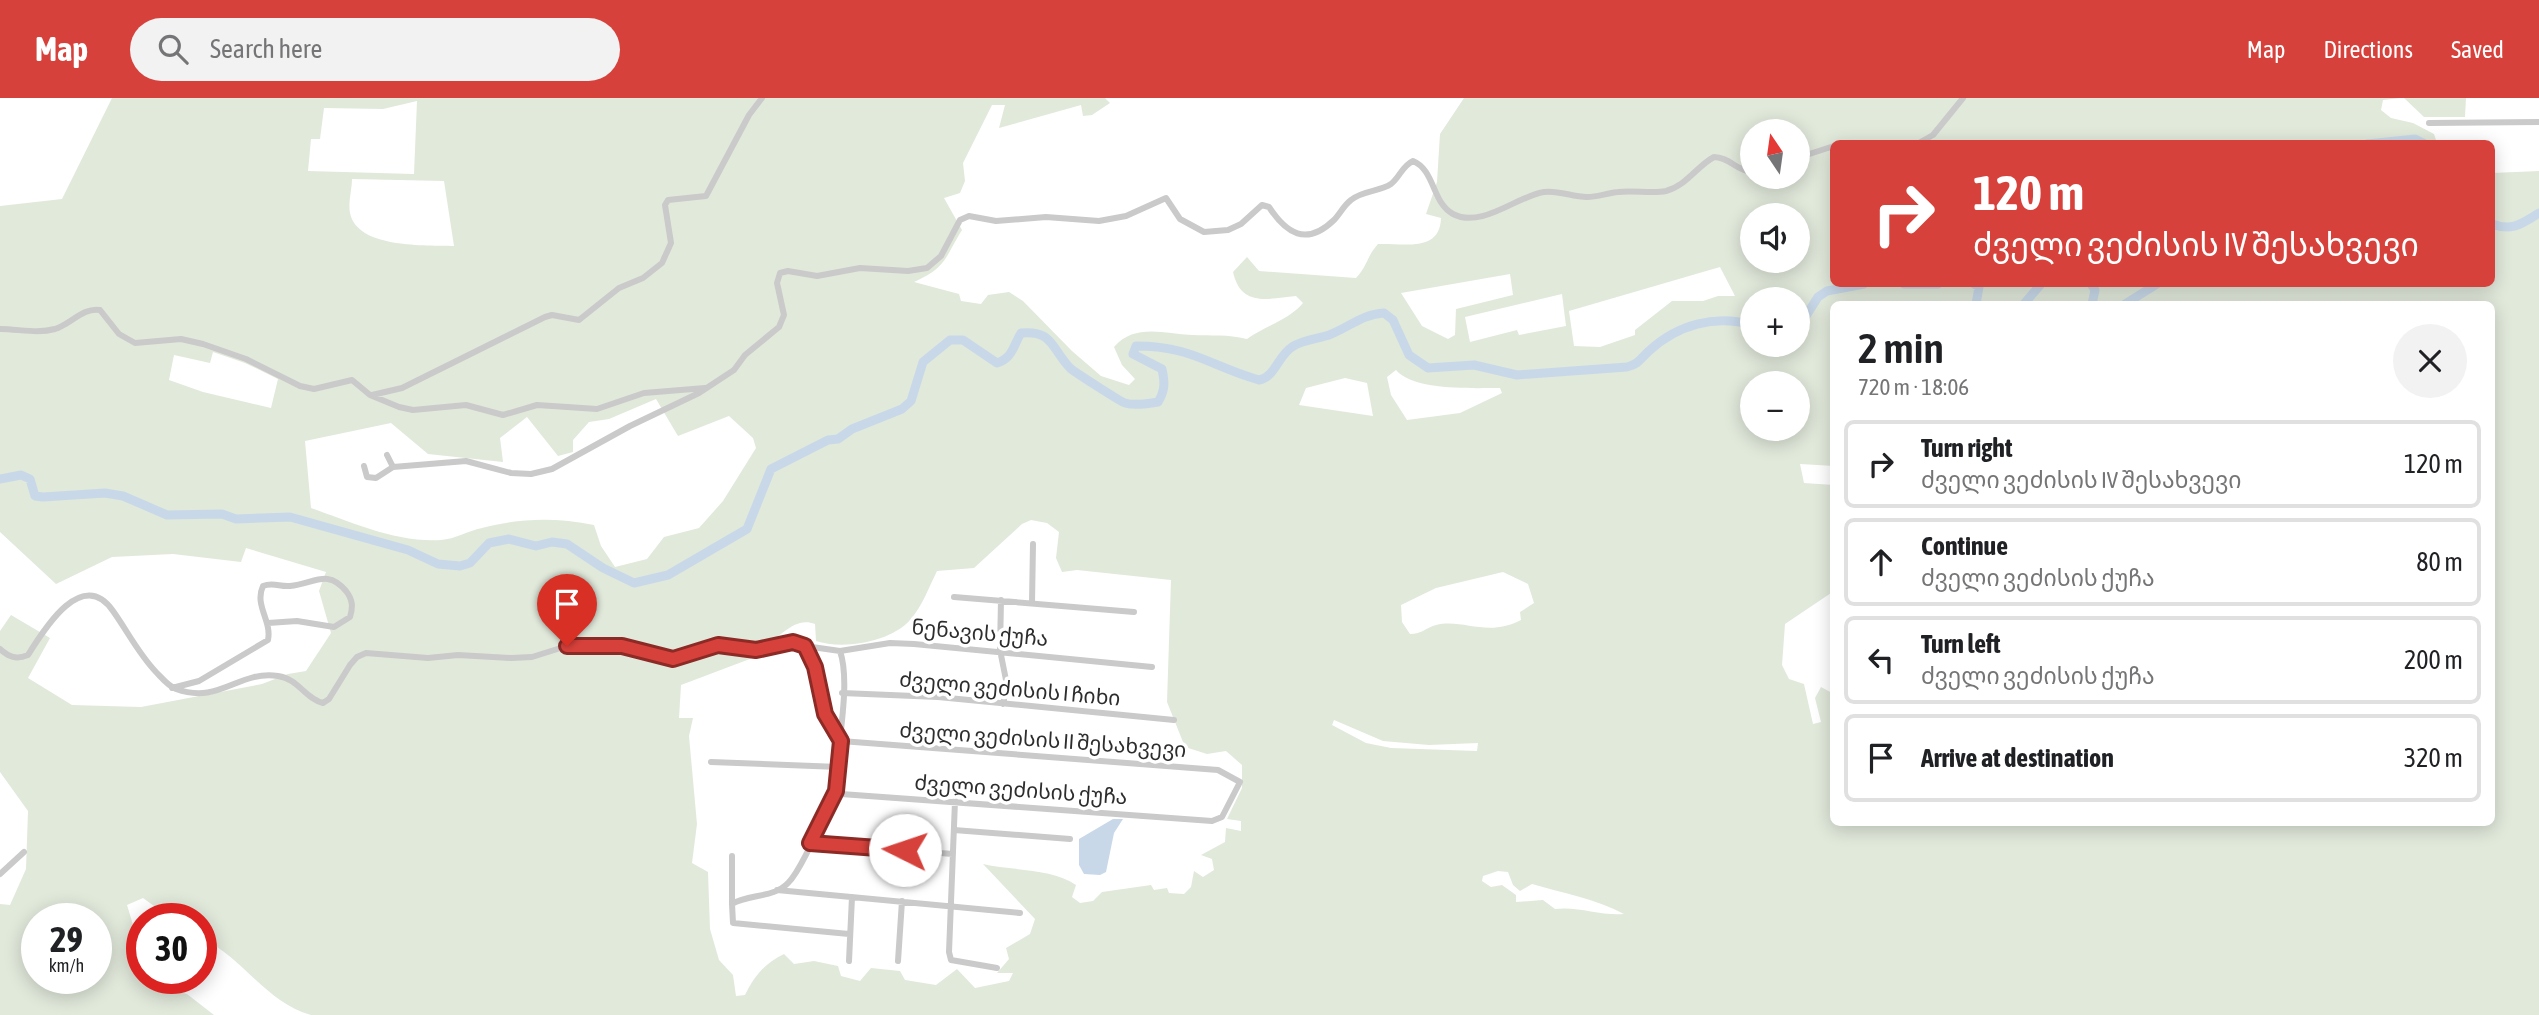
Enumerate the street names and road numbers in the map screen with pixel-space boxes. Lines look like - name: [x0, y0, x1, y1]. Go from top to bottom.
- street label: ნენავის ქუჩა: [911, 614, 1049, 651]
- street label: ძველი ვეძისის I ჩიხი: [898, 666, 1122, 712]
- street label: ძველი ვეძისის II შესახვევი: [899, 717, 1187, 763]
- street label: ძველი ვეძისის ქუჩა: [914, 770, 1128, 810]

